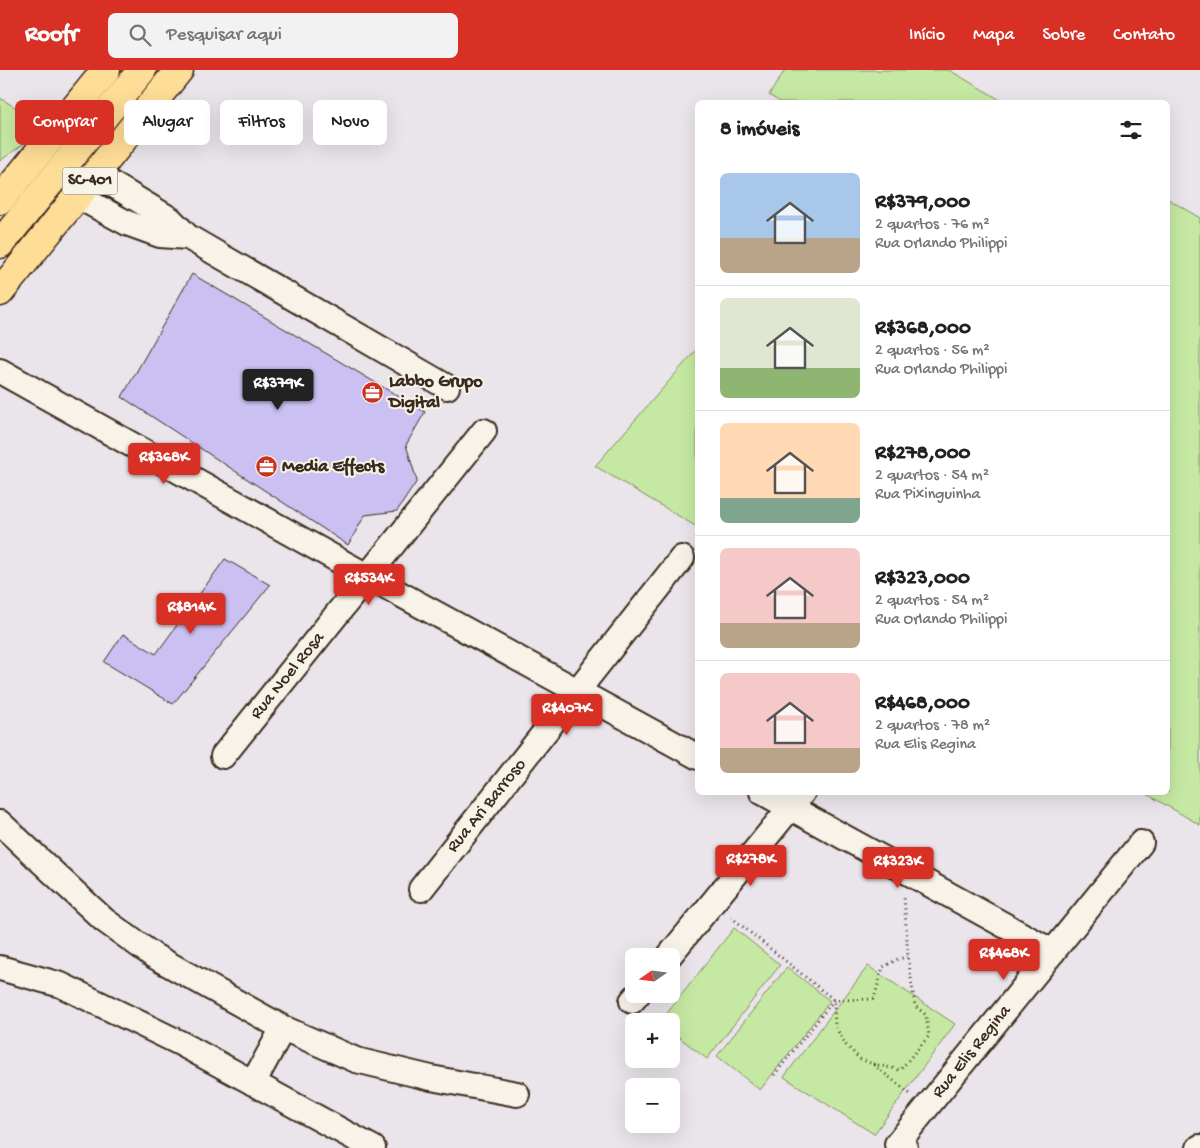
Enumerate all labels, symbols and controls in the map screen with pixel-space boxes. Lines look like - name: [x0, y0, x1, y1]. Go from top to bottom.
- search box: [108, 13, 458, 58]
- text: Roofr: [25, 21, 78, 50]
- icon: search: [126, 21, 154, 49]
- text: Pesquisar aqui: [166, 24, 282, 47]
- text: Início: [909, 25, 945, 46]
- text: Mapa: [973, 25, 1014, 46]
- text: Sobre: [1042, 25, 1085, 46]
- text: Contato: [1113, 25, 1175, 46]
- chip: Comprar: [15, 100, 114, 145]
- chip: Alugar: [124, 100, 210, 145]
- chip: Filtros: [220, 100, 303, 145]
- chip: Novo: [313, 100, 387, 145]
- icon: filters: [1117, 116, 1145, 144]
- text: 8 imóveis: [720, 118, 799, 143]
- road number: SC-401: [62, 168, 118, 194]
- text: R$379,000: [875, 191, 970, 216]
- icon: home: [760, 193, 820, 253]
- text: 2 quartos · 76 m²: [875, 216, 990, 235]
- text: Rua Orlando Philippi: [875, 235, 1007, 254]
- text: R$368,000: [875, 317, 971, 342]
- icon: home: [760, 318, 820, 378]
- text: 2 quartos · 56 m²: [875, 342, 990, 361]
- text: Rua Orlando Philippi: [875, 361, 1007, 380]
- pin: R$379K: [237, 368, 319, 411]
- place label: Labbo Grupo Digital: [387, 372, 483, 414]
- text: R$379K: [253, 375, 303, 394]
- office icon: Labbo Grupo Digital: [361, 380, 385, 404]
- pin: R$368K: [123, 442, 205, 485]
- text: R$278,000: [875, 442, 971, 467]
- icon: home: [760, 443, 820, 503]
- text: R$368K: [139, 449, 189, 468]
- office icon: Media Effects: [254, 455, 278, 479]
- place label: Media Effects: [282, 457, 385, 478]
- text: 2 quartos · 54 m²: [875, 467, 989, 486]
- text: Rua Pixinguinha: [875, 486, 981, 505]
- pin: R$534K: [328, 564, 410, 606]
- text: R$323,000: [875, 567, 970, 592]
- icon: home: [760, 568, 820, 628]
- text: R$534K: [345, 570, 393, 589]
- pin: R$814K: [150, 592, 232, 635]
- text: 2 quartos · 54 m²: [875, 592, 989, 611]
- text: R$814K: [167, 599, 215, 618]
- text: Rua Orlando Philippi: [875, 611, 1007, 630]
- street label: Rua Noel Rosa: [246, 627, 330, 724]
- text: R$468,000: [875, 692, 970, 717]
- icon: home: [760, 693, 820, 753]
- pin: R$407K: [526, 694, 608, 736]
- text: R$407K: [542, 700, 592, 719]
- text: 2 quartos · 78 m²: [875, 717, 990, 736]
- text: Rua Elis Regina: [875, 736, 976, 755]
- street label: Rua Ari Barroso: [443, 755, 531, 857]
- pin: R$278K: [710, 844, 792, 887]
- pin: R$323K: [857, 846, 939, 889]
- text: R$278K: [726, 851, 776, 870]
- text: R$323K: [874, 853, 922, 872]
- pin: R$468K: [963, 938, 1045, 981]
- text: R$468K: [980, 945, 1028, 964]
- north arrow: [625, 948, 680, 1002]
- map controls: [625, 948, 680, 1133]
- street label: Rua Elis Regina: [928, 1001, 1017, 1103]
- button: +: [625, 1013, 680, 1068]
- button: −: [625, 1078, 680, 1133]

